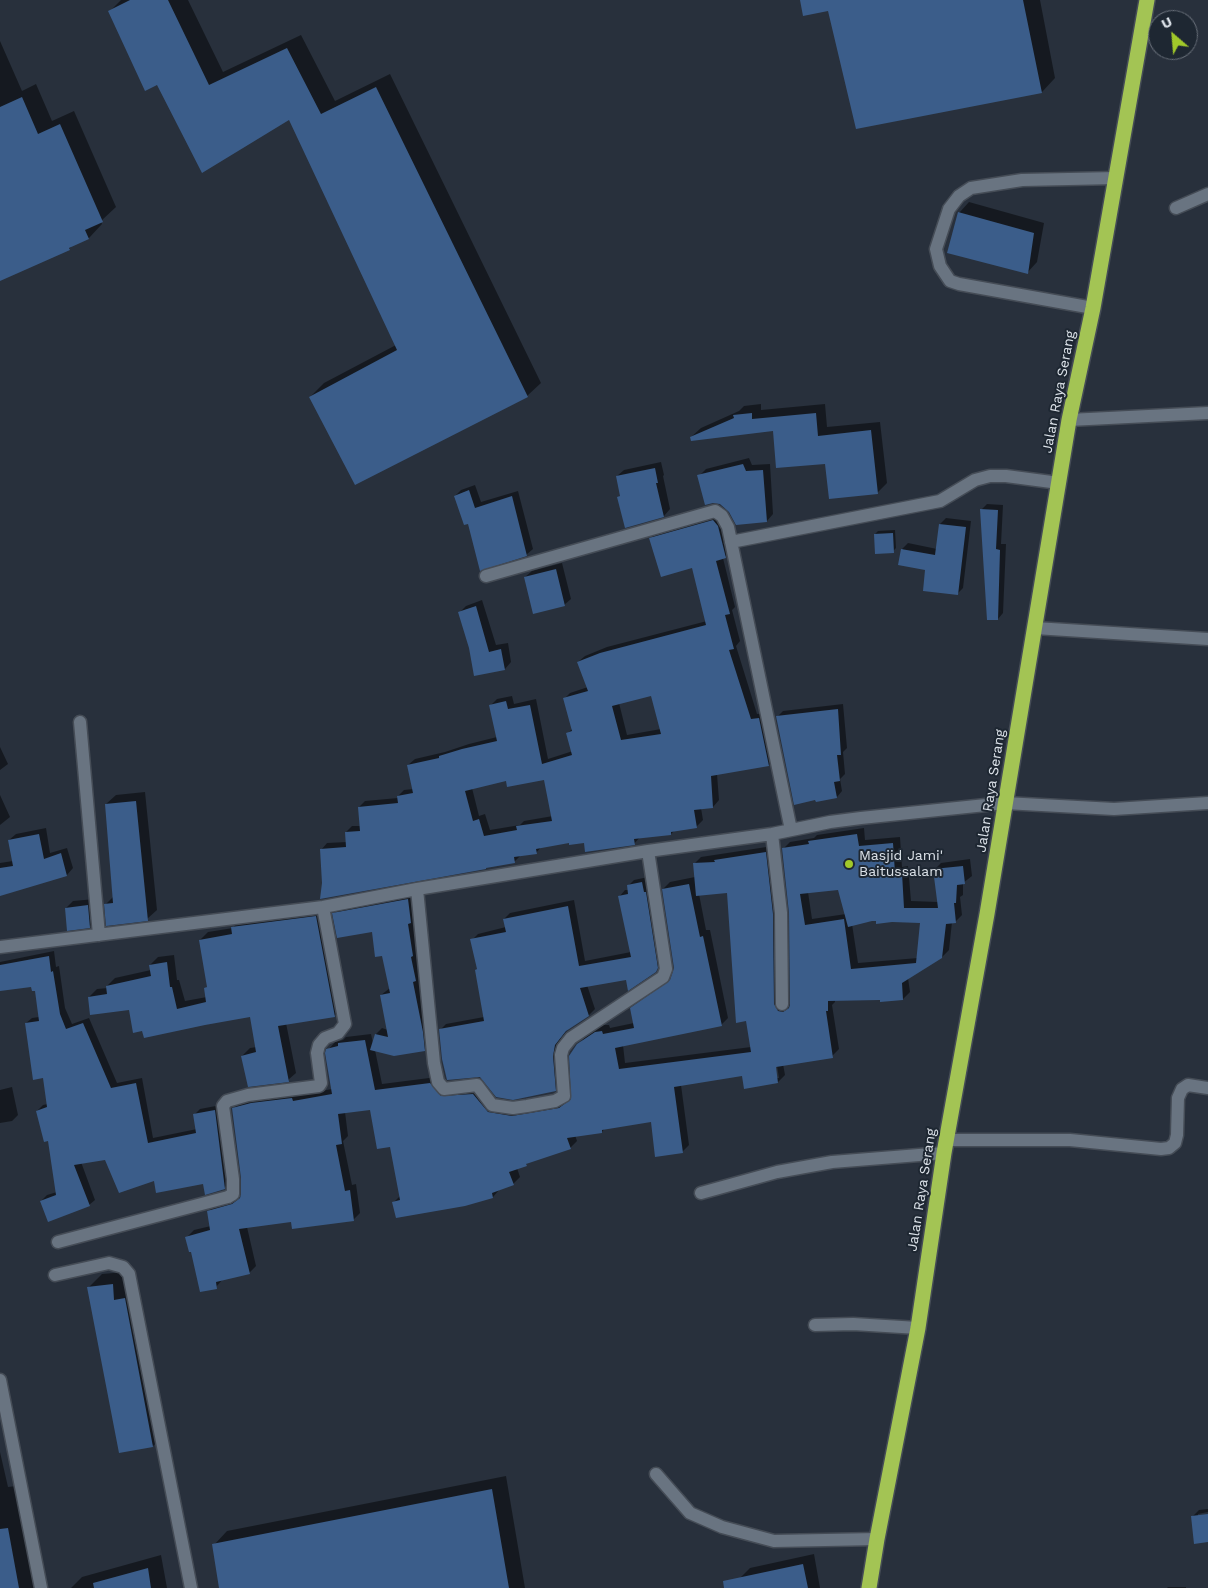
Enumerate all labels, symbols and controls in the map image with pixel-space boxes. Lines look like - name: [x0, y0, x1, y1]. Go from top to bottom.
- north arrow: [1148, 10, 1198, 60]
- text: U: [1159, 13, 1175, 32]
- street label: Jalan Raya Serang: [1039, 329, 1079, 455]
- street label: Jalan Raya Serang: [973, 728, 1009, 854]
- place label: Masjid Jami' Baitussalam: [859, 848, 943, 880]
- marker: Masjid Jami' Baitussalam: [843, 858, 855, 870]
- street label: Jalan Raya Serang: [904, 1127, 940, 1253]

